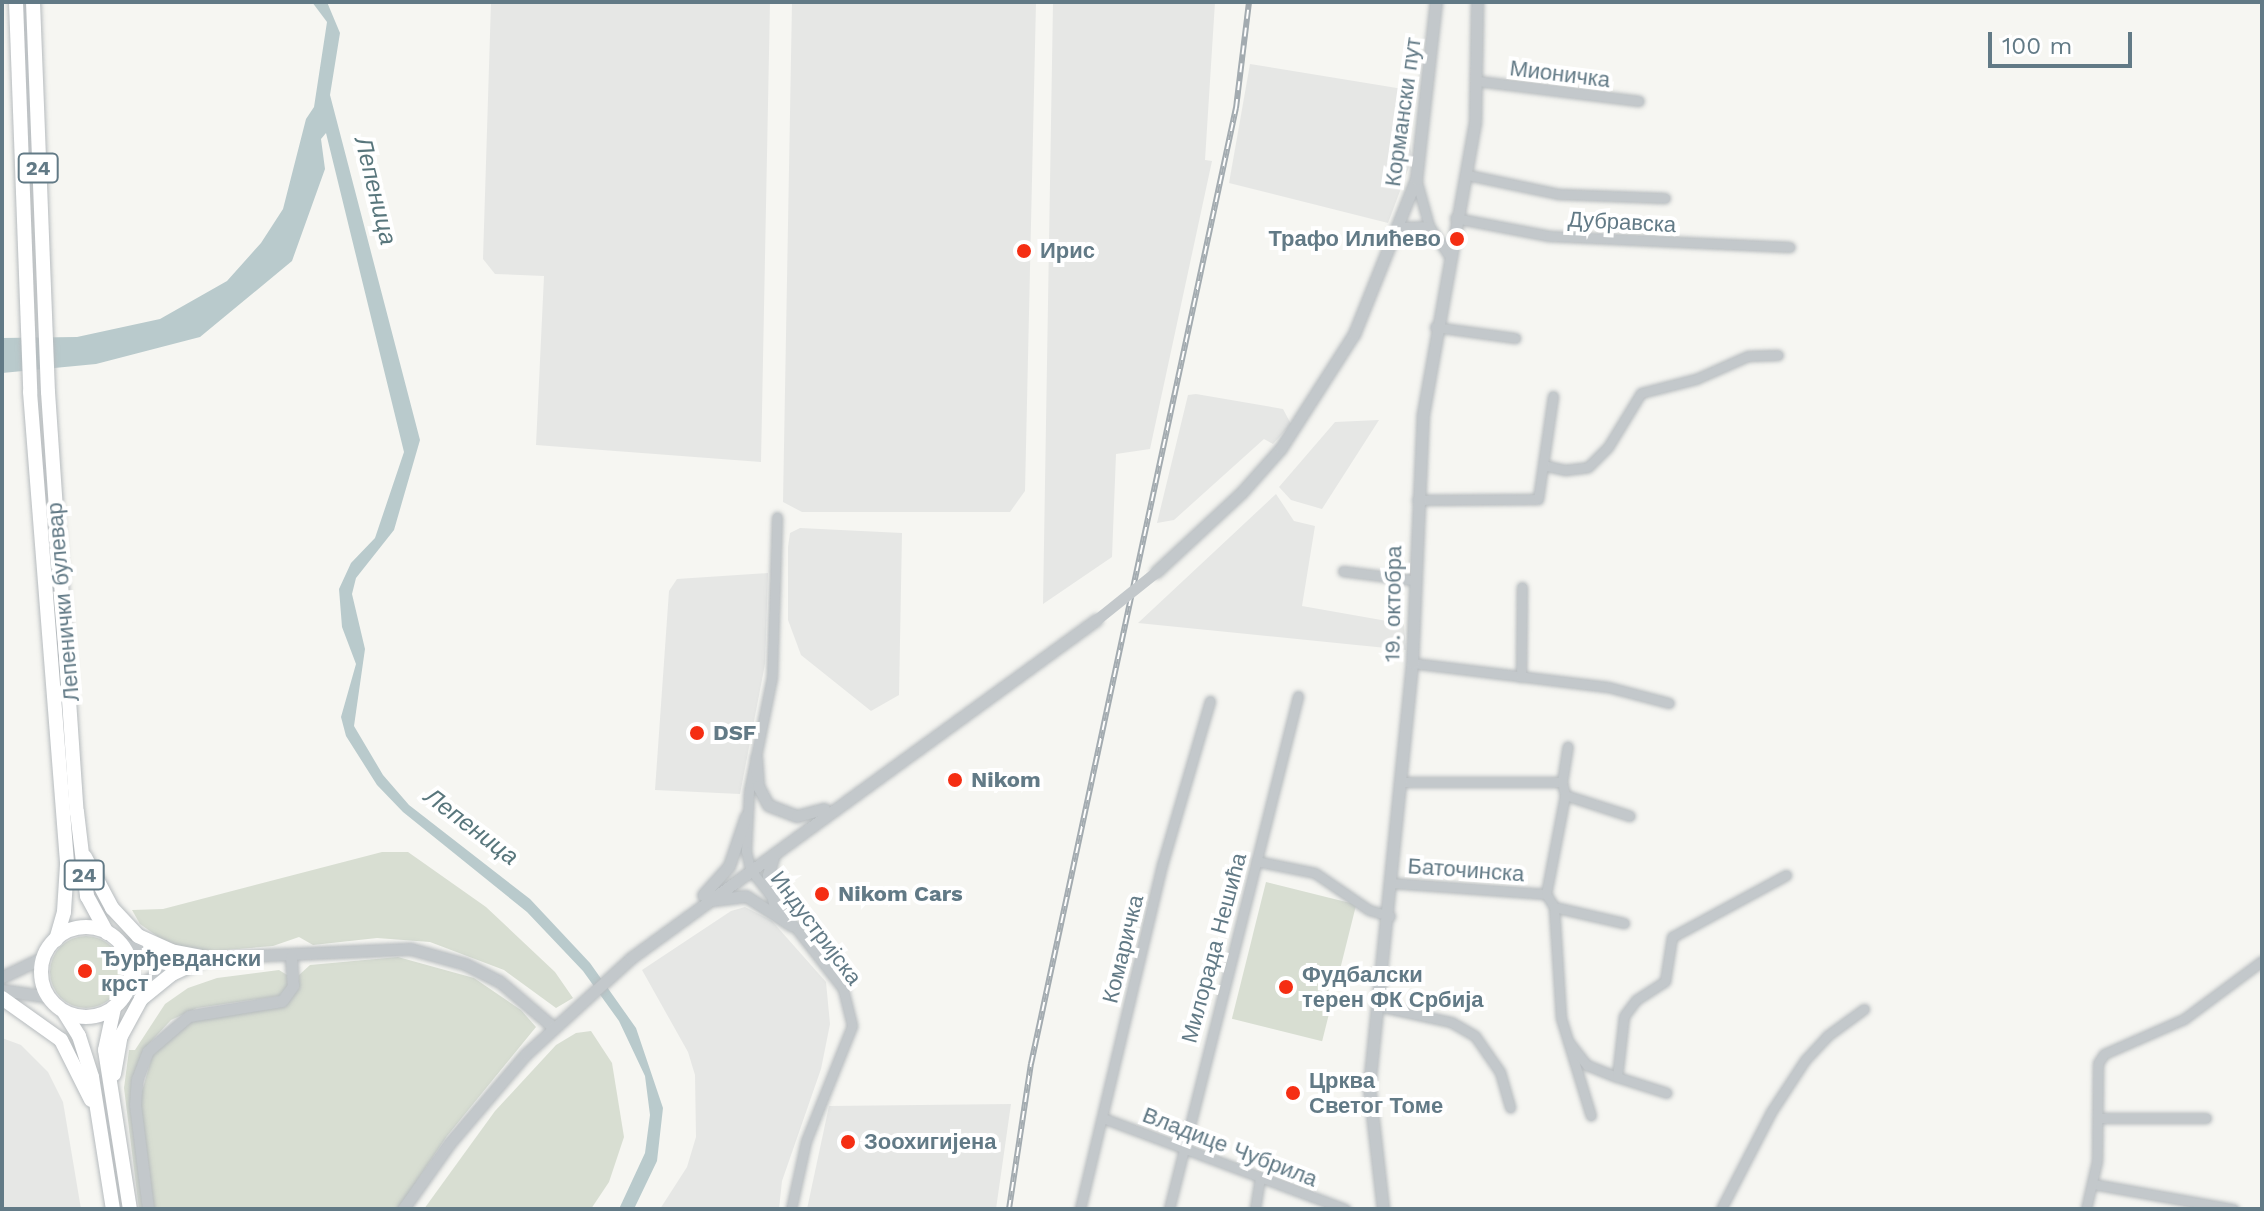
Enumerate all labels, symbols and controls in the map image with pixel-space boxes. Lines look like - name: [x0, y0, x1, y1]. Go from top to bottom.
- scale bar: [1992, 16, 2136, 66]
- text: 100 m: [2002, 32, 2072, 60]
- street label: Кормански пут: [1379, 36, 1427, 188]
- street label: Мионичка: [1508, 55, 1612, 93]
- water label: Лепеница: [348, 134, 402, 248]
- road number: 24: [16, 152, 60, 184]
- street label: Дубравска: [1567, 206, 1677, 238]
- place label: Трафо Илићево: [1268, 226, 1441, 252]
- marker: Трафо Илићево: [1448, 230, 1466, 248]
- place label: Ирис: [1040, 238, 1095, 264]
- marker: Ирис: [1015, 242, 1033, 260]
- street label: Лепенички булевар: [41, 501, 85, 703]
- street label: 19. октобра: [1379, 546, 1407, 662]
- place label: DSF: [713, 720, 756, 746]
- marker: DSF: [688, 724, 706, 742]
- place label: Nikom: [971, 767, 1041, 793]
- marker: Nikom: [946, 771, 964, 789]
- water label: Лепеница: [418, 782, 524, 872]
- street label: Милорада Нешића: [1176, 850, 1252, 1046]
- street label: Баточинска: [1407, 853, 1525, 887]
- road number: 24: [62, 859, 106, 891]
- street label: Индустријска: [765, 866, 867, 990]
- place label: Nikom Cars: [838, 881, 963, 907]
- marker: Nikom Cars: [813, 885, 831, 903]
- street label: Комаричка: [1097, 892, 1149, 1006]
- place label: Ђурђевдански крст: [101, 945, 261, 996]
- place label: Фудбалски терен ФК Србија: [1302, 961, 1484, 1012]
- marker: Ђурђевдански крст: [76, 962, 94, 980]
- marker: Фудбалски терен ФК Србија: [1277, 978, 1295, 996]
- place label: Црква Светог Томе: [1309, 1067, 1443, 1118]
- marker: Црква Светог Томе: [1284, 1084, 1302, 1102]
- street label: Владице Чубрила: [1139, 1102, 1321, 1192]
- place label: Зоохигијена: [864, 1129, 996, 1155]
- marker: Зоохигијена: [839, 1133, 857, 1151]

